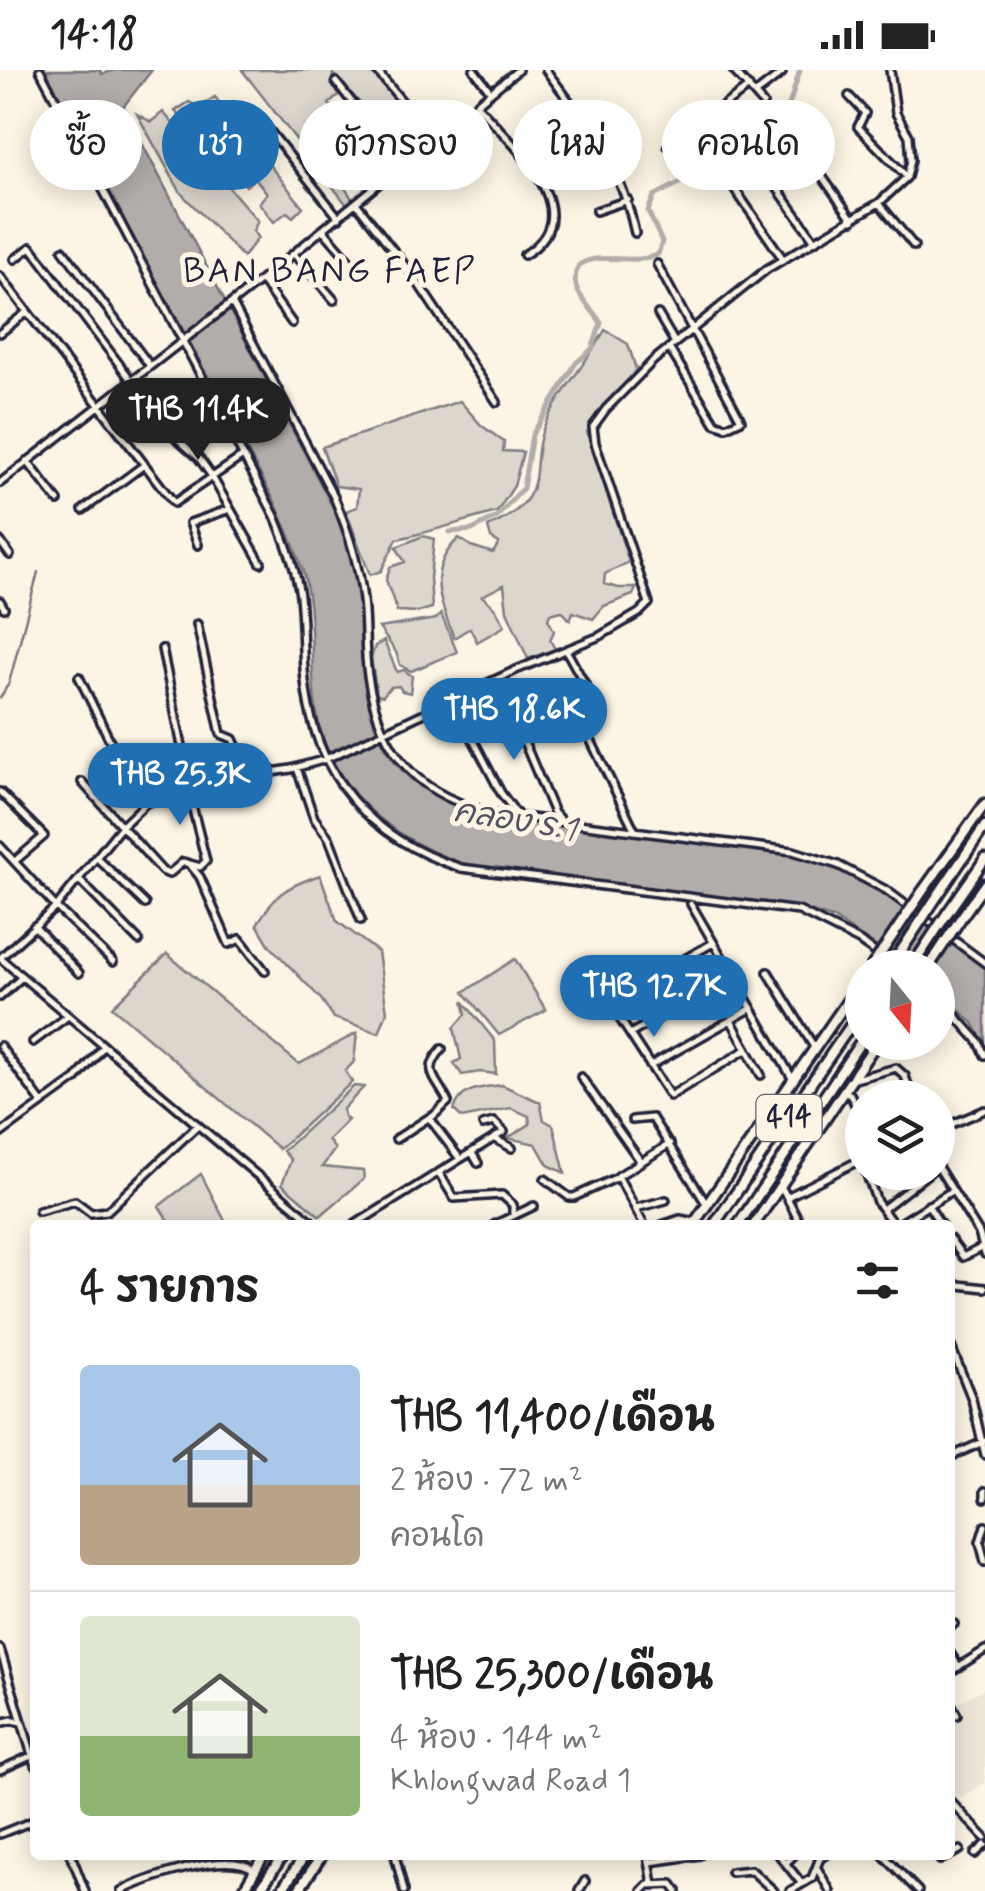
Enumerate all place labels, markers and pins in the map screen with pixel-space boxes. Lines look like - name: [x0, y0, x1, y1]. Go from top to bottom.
- pin: THB 11.4K: [84, 378, 312, 463]
- pin: THB 18.6K: [400, 678, 628, 763]
- pin: THB 25.3K: [66, 743, 294, 828]
- pin: THB 12.7K: [540, 955, 768, 1040]

